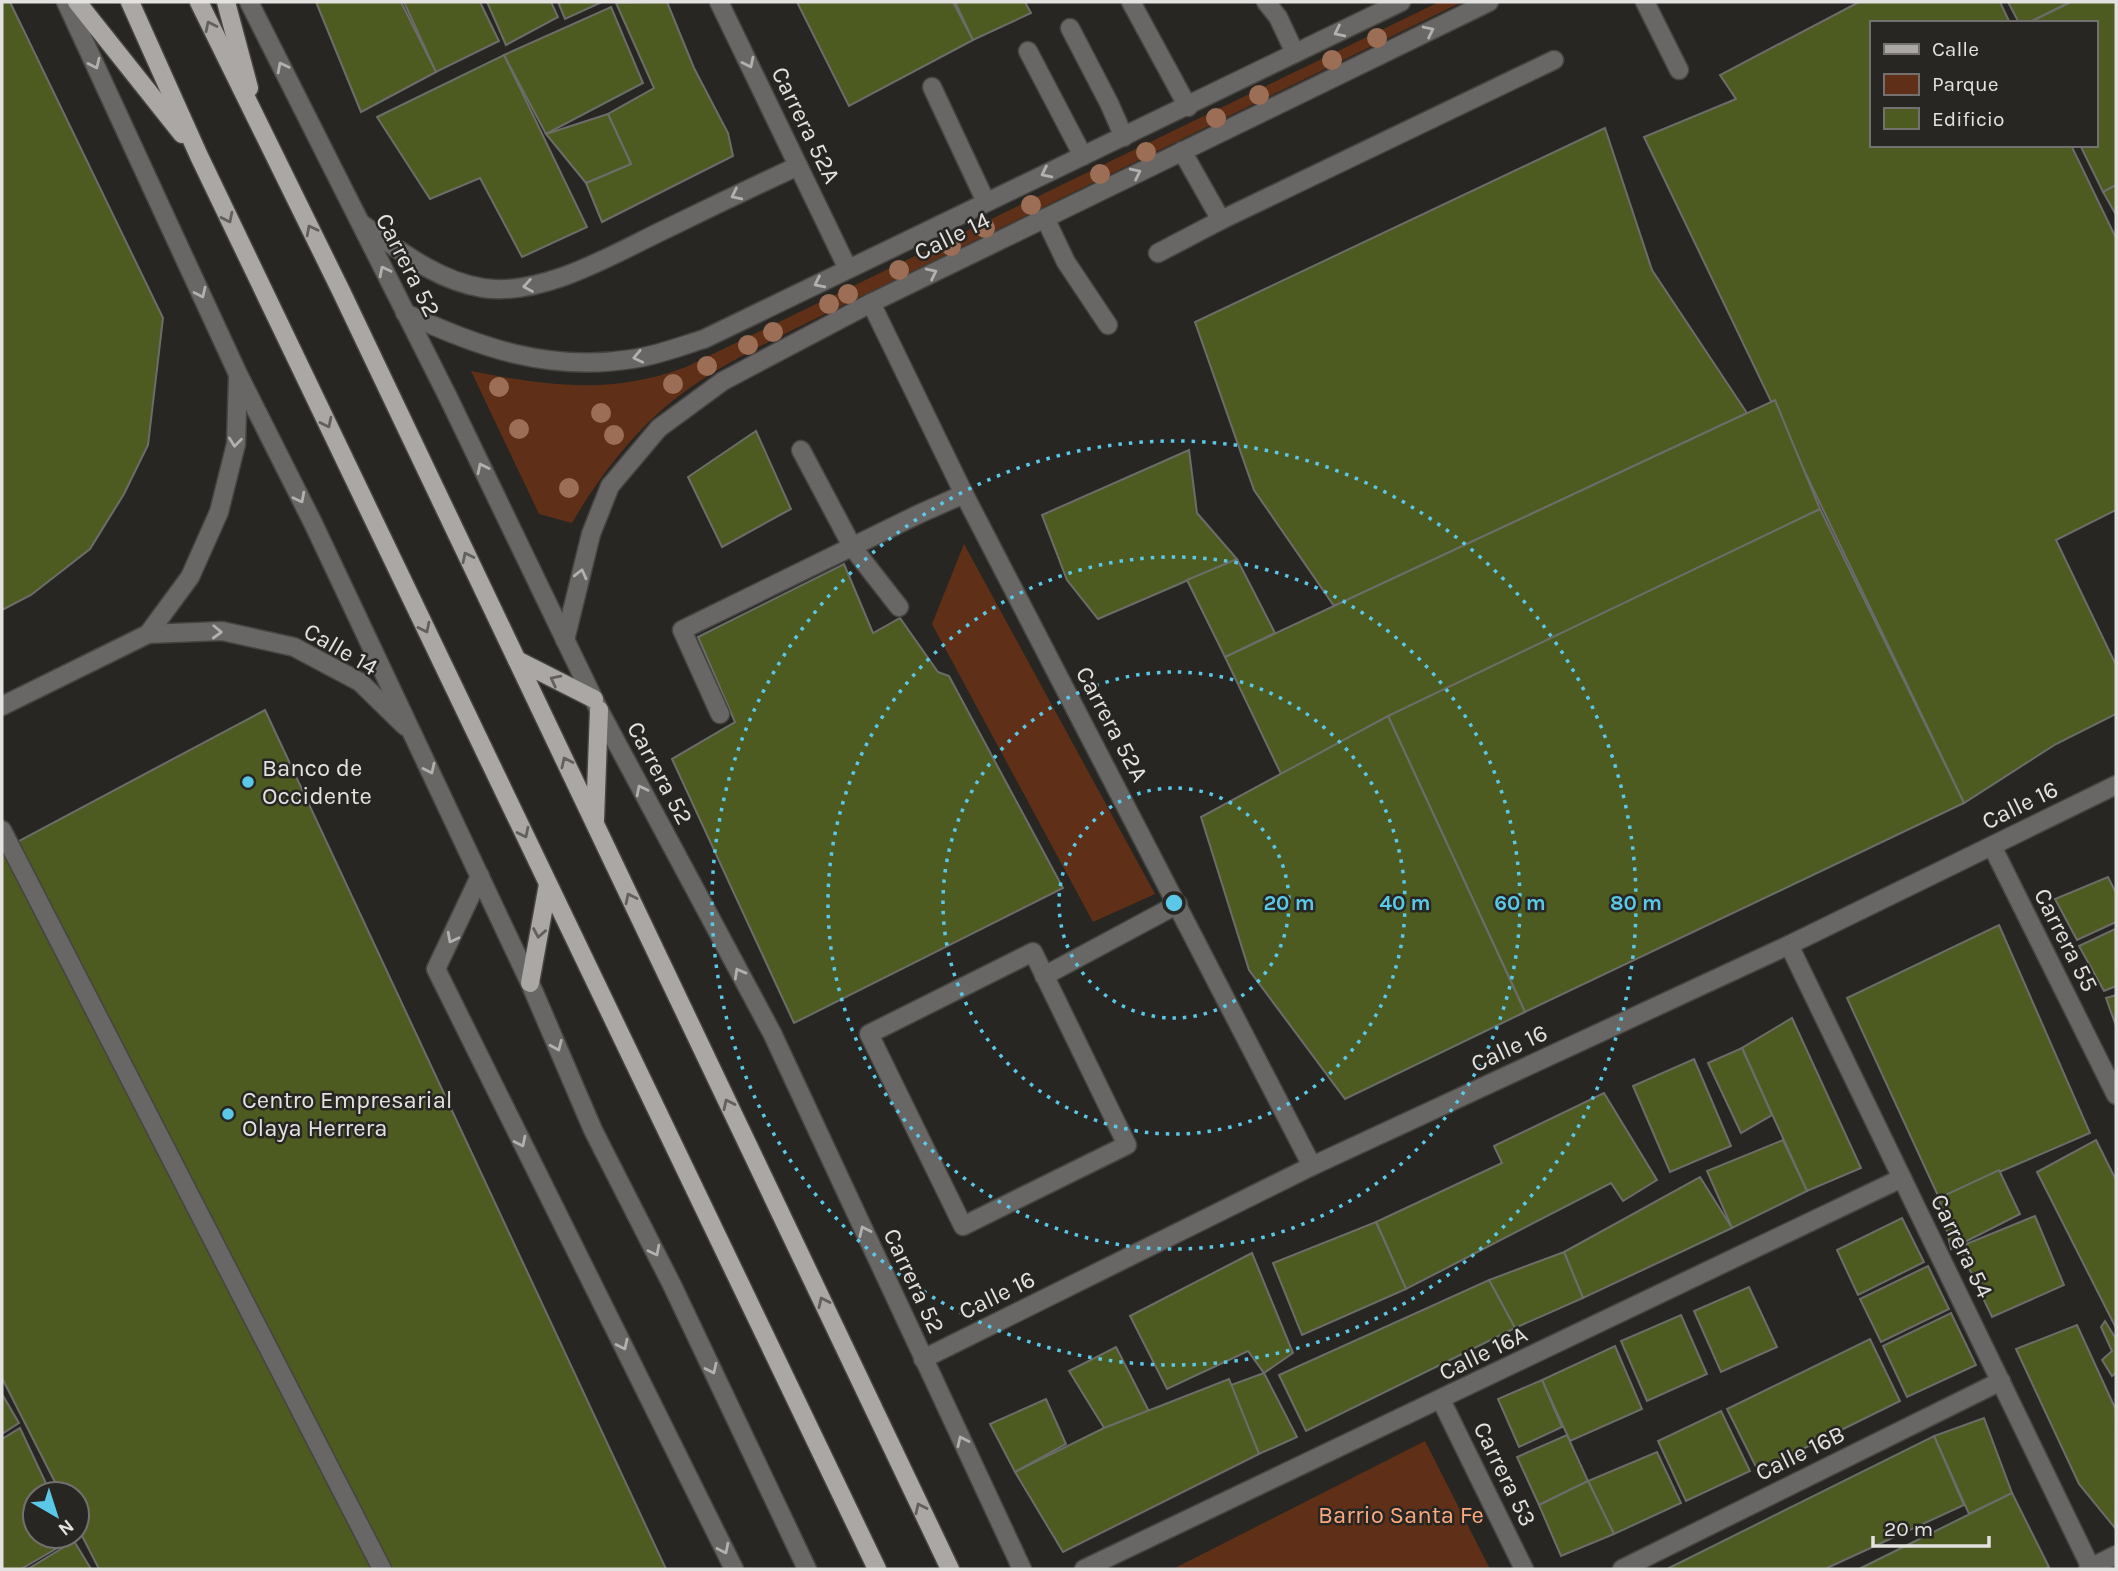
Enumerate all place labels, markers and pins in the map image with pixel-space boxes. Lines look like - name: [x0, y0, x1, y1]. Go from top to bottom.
- place label: Banco de Occidente: [262, 754, 372, 810]
- marker: Banco de Occidente: [240, 774, 256, 790]
- centre of rings: [1162, 891, 1186, 915]
- place label: Centro Empresarial Olaya Herrera: [242, 1086, 453, 1142]
- marker: Centro Empresarial Olaya Herrera: [220, 1106, 236, 1122]

